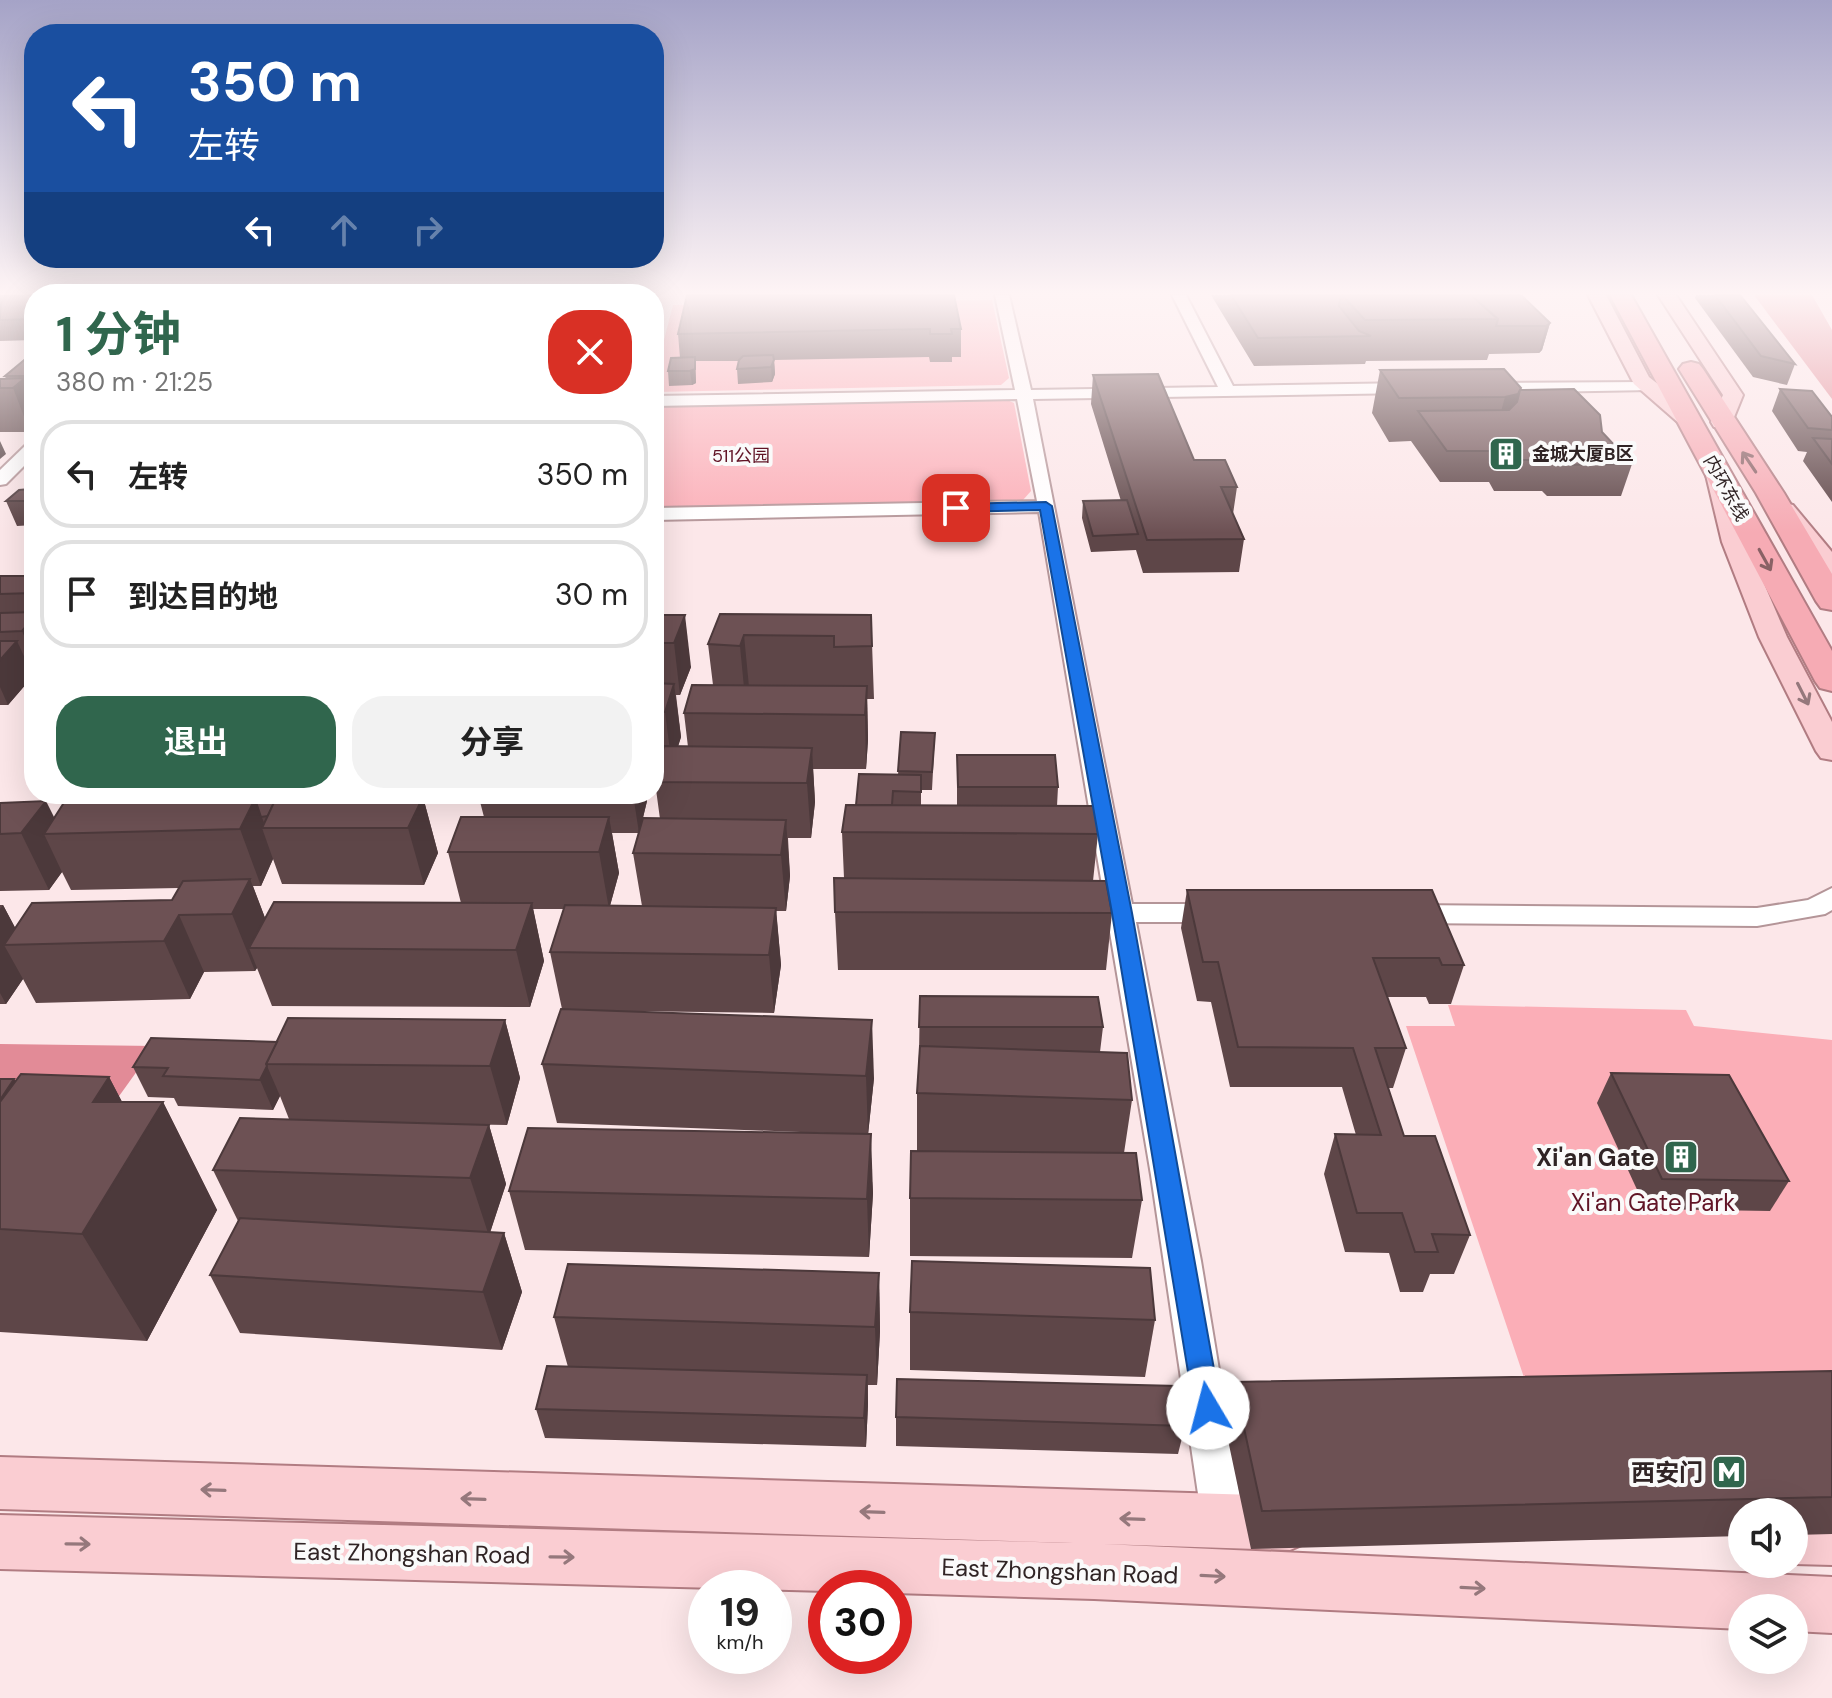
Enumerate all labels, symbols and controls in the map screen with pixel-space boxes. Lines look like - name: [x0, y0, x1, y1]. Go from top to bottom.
- text: 350 m: [188, 45, 362, 118]
- icon: left: [56, 56, 160, 160]
- text: 左转: [188, 122, 260, 169]
- icon: left: [238, 208, 282, 252]
- icon: ahead: [322, 208, 366, 252]
- icon: right: [406, 208, 450, 252]
- text: 1 分钟: [56, 303, 181, 366]
- button: close: [548, 310, 632, 394]
- text: 380 m · 21:25: [56, 365, 213, 399]
- building icon: 金城大厦B区: [1487, 435, 1525, 473]
- place label: 金城大厦B区: [1532, 442, 1633, 466]
- park label: 511公园: [712, 444, 770, 468]
- street label: 内环东线: [1698, 451, 1754, 525]
- one-way arrow: [1741, 451, 1757, 474]
- icon: left: [60, 452, 104, 496]
- text: 350 m: [537, 455, 628, 494]
- text: 左转: [128, 457, 188, 496]
- pin: [922, 474, 990, 542]
- icon: arrive: [934, 486, 978, 530]
- one-way arrow: [1758, 548, 1774, 571]
- icon: arrive: [60, 572, 104, 616]
- text: 30 m: [555, 575, 628, 614]
- text: 到达目的地: [128, 577, 278, 616]
- one-way arrow: [1795, 682, 1811, 706]
- button: 退出: [56, 696, 336, 788]
- button: 分享: [352, 696, 632, 788]
- building icon: Xi'an Gate: [1662, 1138, 1700, 1176]
- place label: Xi'an Gate: [1536, 1142, 1655, 1173]
- park label: Xi'an Gate Park: [1571, 1187, 1735, 1218]
- position arrow: [1166, 1366, 1250, 1450]
- metro station icon: 西安门: [1710, 1453, 1748, 1491]
- place label: 西安门: [1631, 1457, 1703, 1488]
- one-way arrow: [200, 1483, 227, 1498]
- one-way arrow: [460, 1491, 487, 1506]
- map controls: [1728, 1498, 1808, 1674]
- button: sound: [1728, 1498, 1808, 1578]
- one-way arrow: [859, 1504, 886, 1520]
- one-way arrow: [1119, 1511, 1146, 1527]
- street label: East Zhongshan Road: [293, 1535, 531, 1571]
- one-way arrow: [64, 1536, 91, 1552]
- one-way arrow: [548, 1549, 575, 1564]
- street label: East Zhongshan Road: [941, 1551, 1179, 1591]
- one-way arrow: [1200, 1569, 1226, 1584]
- speed limit sign: 30: [808, 1570, 912, 1674]
- one-way arrow: [1459, 1581, 1486, 1596]
- text: 19: [720, 1586, 760, 1638]
- button: layers: [1728, 1594, 1808, 1674]
- text: km/h: [716, 1629, 764, 1655]

